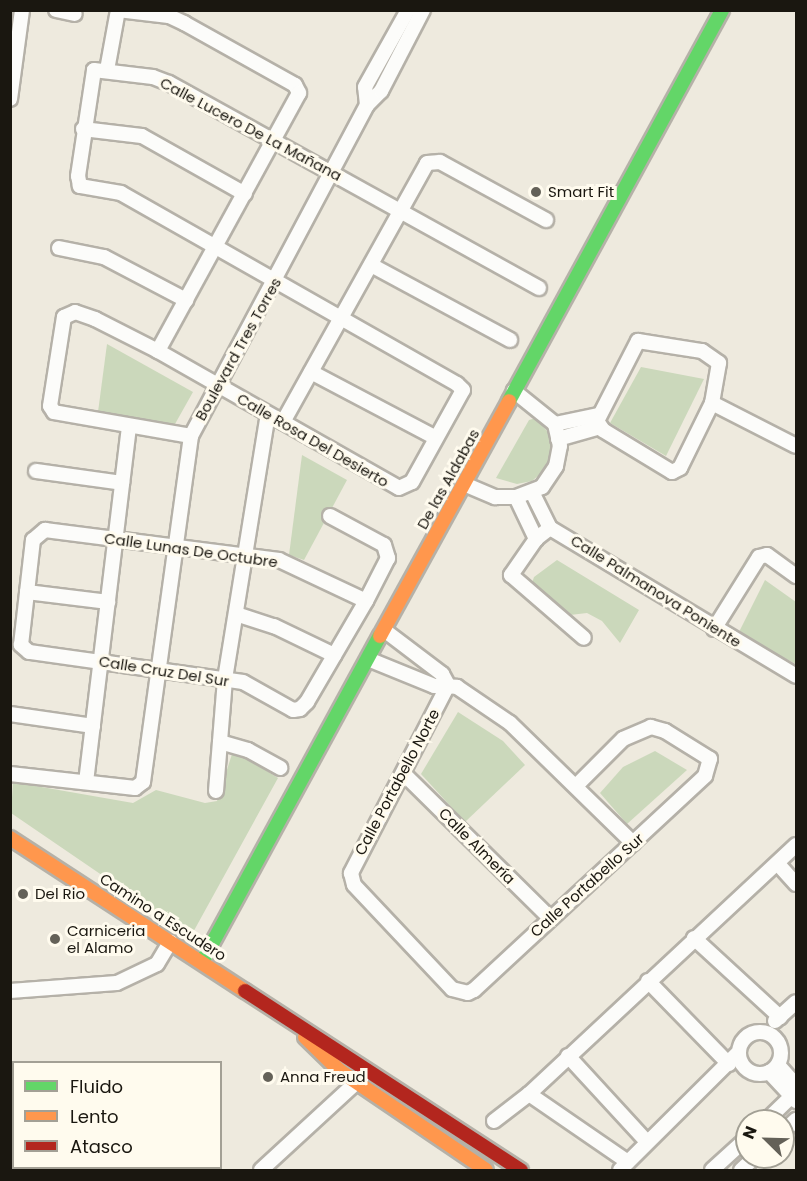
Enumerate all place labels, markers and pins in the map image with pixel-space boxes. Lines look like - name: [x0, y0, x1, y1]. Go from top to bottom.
- place label: Smart Fit: [548, 183, 614, 201]
- marker: Smart Fit: [529, 185, 543, 199]
- place label: Del Rio: [35, 885, 85, 903]
- marker: Del Rio: [16, 887, 30, 901]
- place label: Carniceria el Alamo: [67, 921, 145, 956]
- marker: Carniceria el Alamo: [48, 932, 62, 946]
- place label: Anna Freud: [280, 1068, 366, 1086]
- marker: Anna Freud: [261, 1070, 275, 1084]

